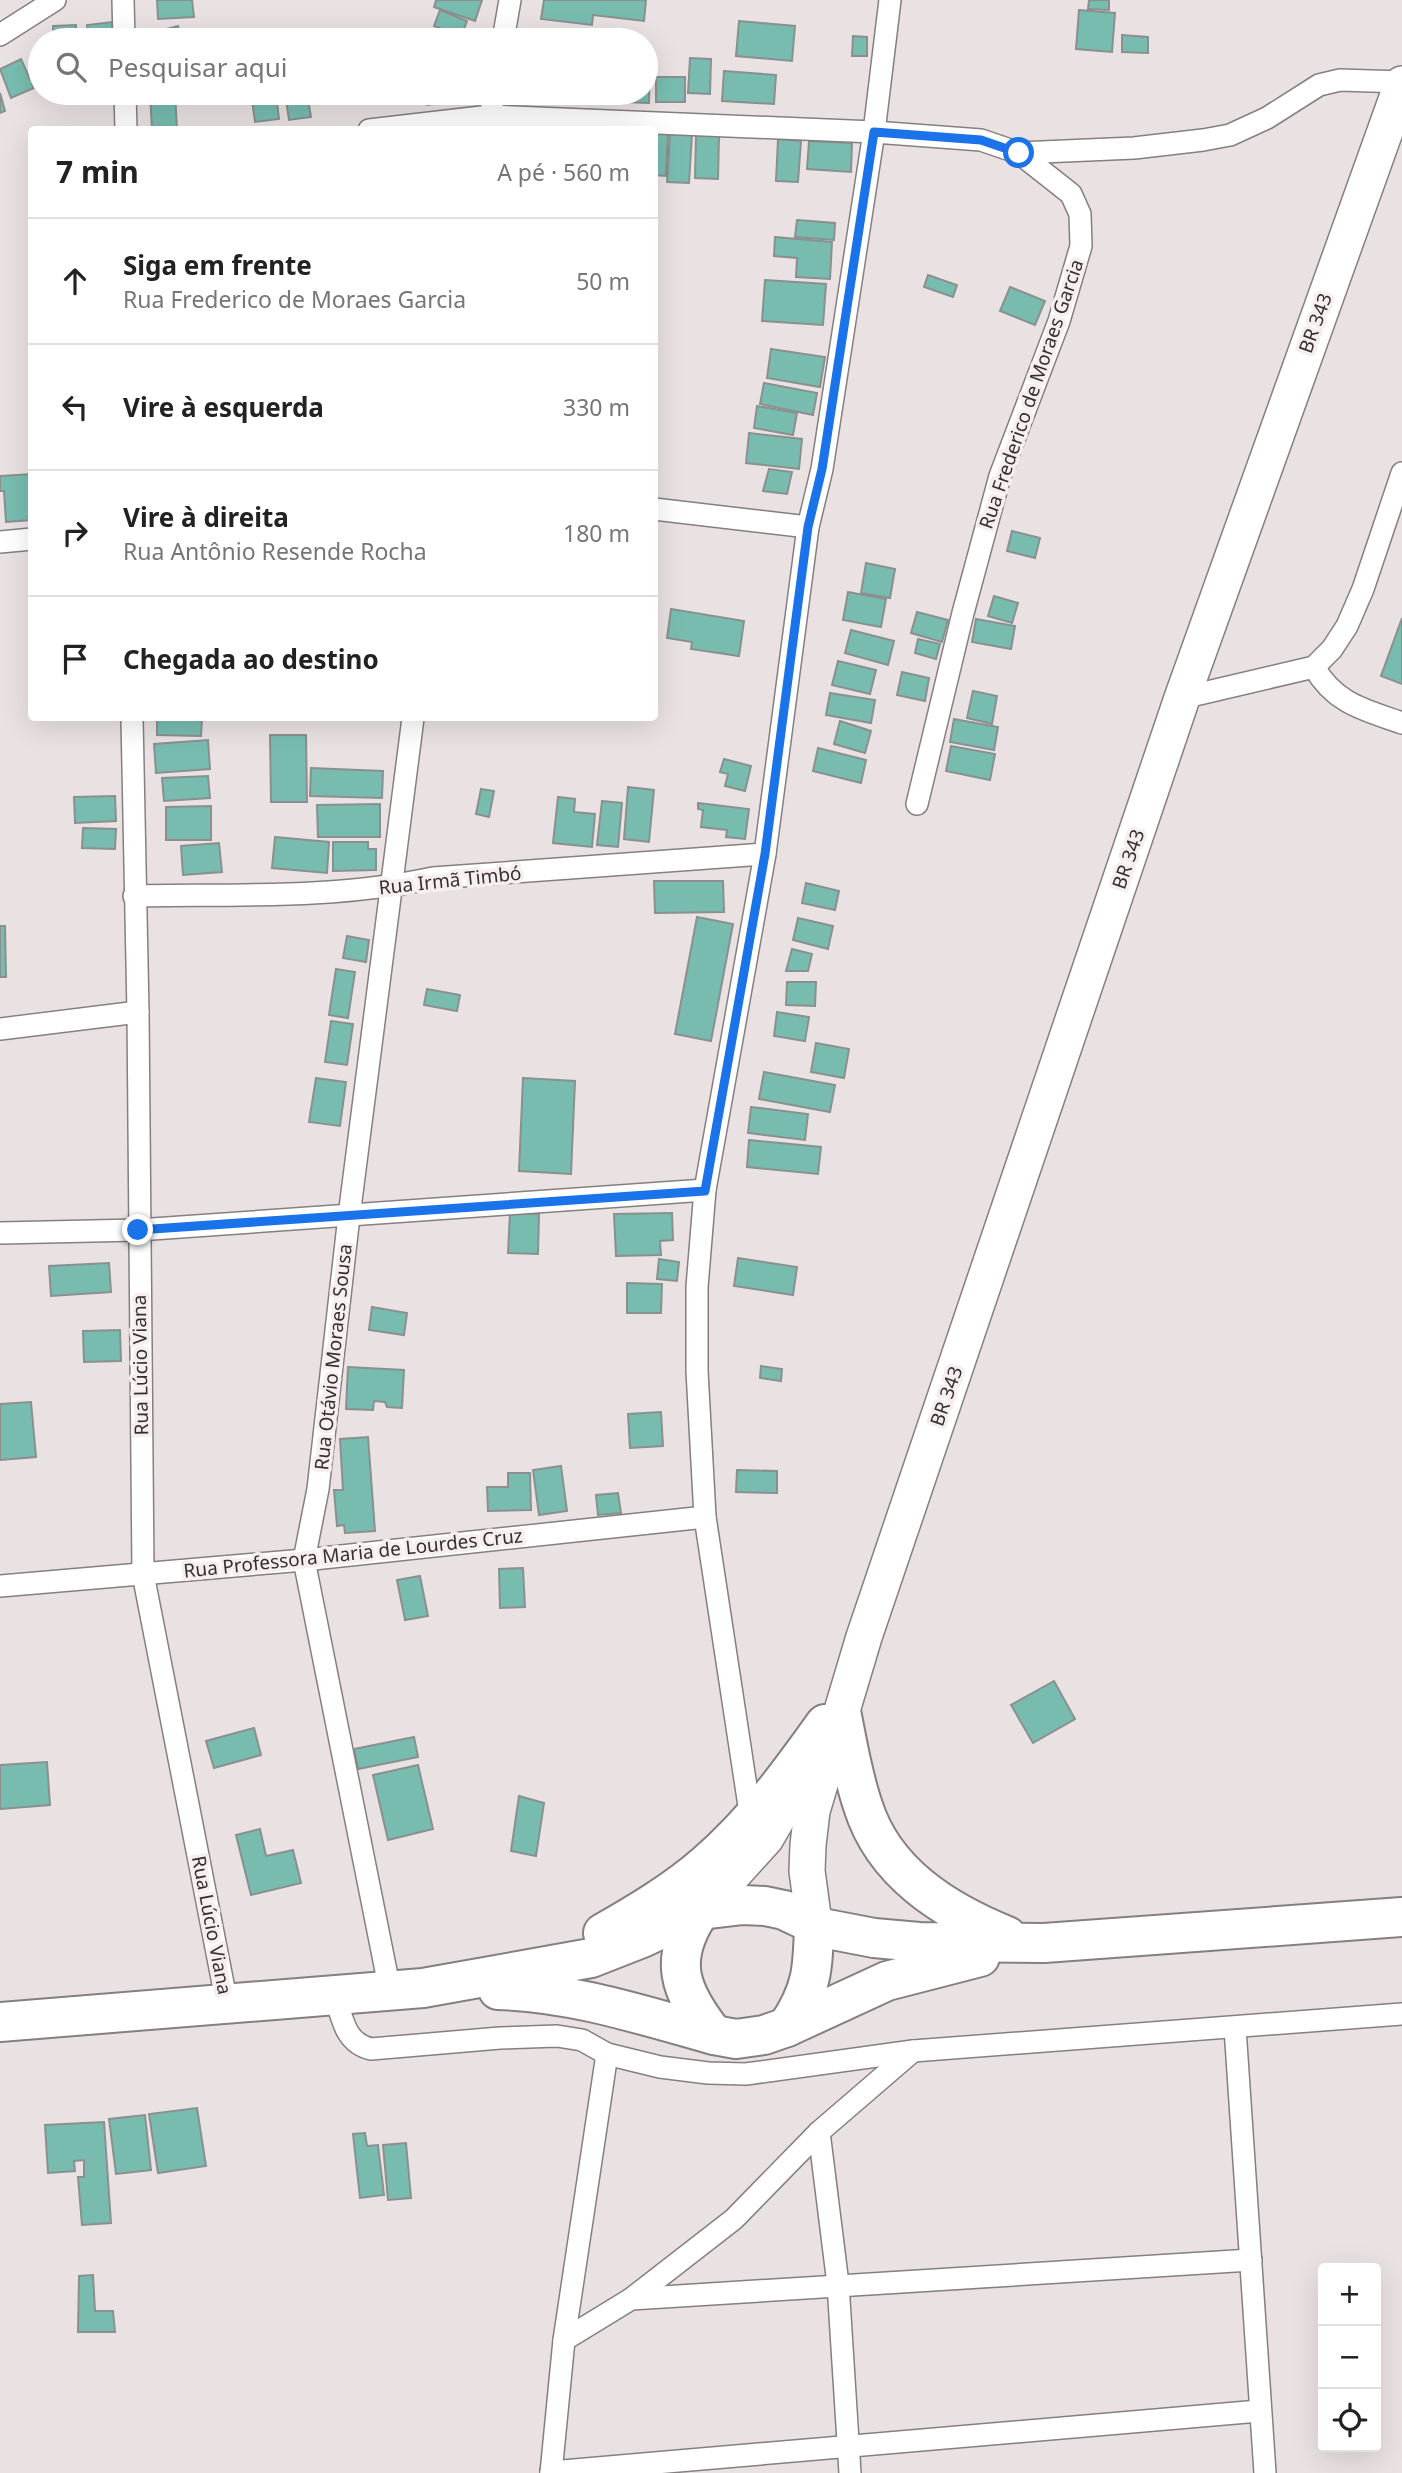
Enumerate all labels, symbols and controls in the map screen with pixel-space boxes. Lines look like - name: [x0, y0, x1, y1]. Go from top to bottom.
- search box: [28, 28, 658, 105]
- icon: search: [52, 48, 90, 86]
- text: Pesquisar aqui: [108, 49, 288, 85]
- route start: [1003, 137, 1034, 168]
- text: 7 min: [56, 151, 139, 192]
- text: A pé · 560 m: [497, 156, 630, 188]
- text: Siga em frente: [123, 247, 312, 283]
- street label: Rua Frederico de Moraes Garcia: [973, 256, 1089, 532]
- icon: ahead: [56, 262, 94, 300]
- text: 50 m: [576, 265, 630, 297]
- text: Rua Frederico de Moraes Garcia: [123, 283, 466, 315]
- street label: BR 343: [1292, 290, 1338, 356]
- icon: left: [56, 388, 94, 426]
- text: Vire à esquerda: [123, 389, 324, 425]
- text: 330 m: [563, 391, 630, 423]
- text: Vire à direita: [123, 499, 289, 535]
- icon: right: [56, 514, 94, 552]
- text: 180 m: [563, 517, 630, 549]
- text: Rua Antônio Resende Rocha: [123, 535, 427, 567]
- icon: arrive: [56, 640, 94, 678]
- text: Chegada ao destino: [123, 641, 379, 677]
- street label: BR 343: [1106, 826, 1150, 892]
- street label: Rua Irmã Timbó: [377, 860, 523, 900]
- route end: [122, 1214, 153, 1245]
- street label: Rua Otávio Moraes Sousa: [308, 1242, 358, 1472]
- street label: Rua Lúcio Viana: [126, 1294, 154, 1436]
- street label: BR 343: [924, 1363, 968, 1429]
- street label: Rua Professora Maria de Lourdes Cruz: [182, 1522, 524, 1584]
- street label: Rua Lúcio Viana: [186, 1853, 238, 1997]
- map controls: [1318, 2263, 1381, 2452]
- button: +: [1318, 2263, 1381, 2326]
- button: −: [1318, 2326, 1381, 2389]
- button: locate: [1318, 2389, 1381, 2452]

